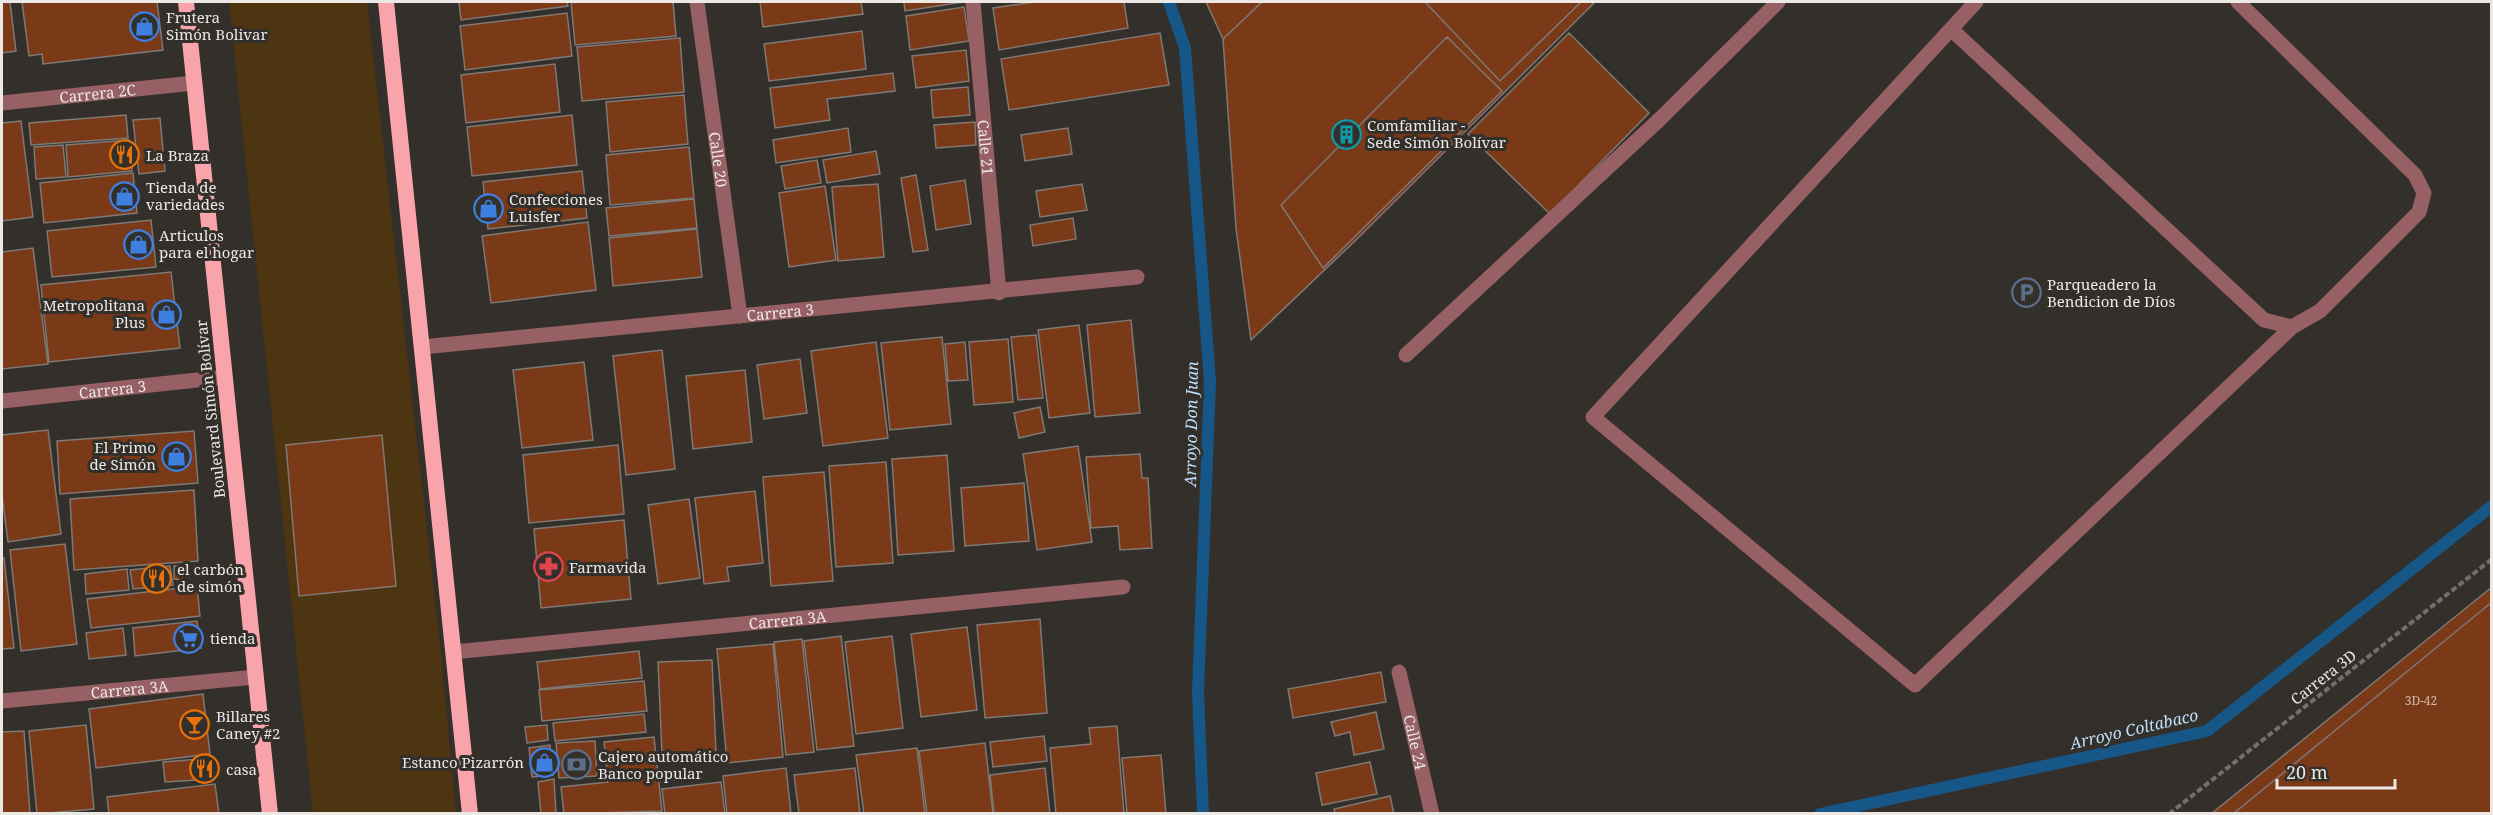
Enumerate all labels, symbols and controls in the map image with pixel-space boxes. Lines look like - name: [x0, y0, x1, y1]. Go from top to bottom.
- place label: Frutera Simón Bolivar: [166, 7, 267, 44]
- shop icon: Frutera Simón Bolivar: [129, 10, 161, 42]
- street label: Carrera 2C: [58, 79, 137, 107]
- place label: Comfamiliar - Sede Simón Bolívar: [1367, 115, 1506, 152]
- building icon: Comfamiliar - Sede Simón Bolívar: [1330, 118, 1362, 150]
- street label: Calle 21: [974, 119, 998, 176]
- street label: Calle 20: [705, 131, 732, 188]
- restaurant icon: La Braza: [109, 139, 141, 171]
- place label: La Braza: [146, 145, 209, 165]
- place label: Tienda de variedades: [146, 177, 225, 214]
- shop icon: Tienda de variedades: [109, 180, 141, 212]
- place label: Confecciones Luisfer: [509, 189, 603, 226]
- shop icon: Confecciones Luisfer: [472, 192, 504, 224]
- place label: Articulos para el hogar: [159, 225, 254, 262]
- shop icon: Articulos para el hogar: [122, 228, 154, 260]
- place label: Parqueadero la Bendicion de Díos: [2047, 274, 2175, 311]
- parking icon: Parqueadero la Bendicion de Díos: [2010, 277, 2042, 309]
- place label: Metropolitana Plus: [43, 295, 145, 332]
- shop icon: Metropolitana Plus: [150, 298, 182, 330]
- street label: Carrera 3: [746, 299, 815, 325]
- street label: Boulevard Simón Bolívar: [191, 319, 229, 499]
- water label: Arroyo Don Juan: [1179, 361, 1203, 488]
- street label: Carrera 3: [78, 376, 147, 403]
- place label: El Primo de Simón: [89, 437, 156, 474]
- shop icon: El Primo de Simón: [161, 440, 193, 472]
- pharmacy icon: Farmavida: [532, 551, 564, 583]
- place label: Farmavida: [569, 557, 647, 577]
- place label: el carbón de simón: [177, 559, 244, 596]
- restaurant icon: el carbón de simón: [140, 562, 172, 594]
- street label: Carrera 3A: [748, 606, 828, 633]
- supermarket icon: tienda: [173, 622, 205, 654]
- place label: tienda: [210, 628, 255, 648]
- street label: Carrera 3D: [2286, 645, 2360, 709]
- street label: Carrera 3A: [90, 675, 170, 703]
- house number: 3D-42: [2405, 692, 2437, 709]
- water label: Arroyo Coltabaco: [2067, 704, 2200, 755]
- place label: Billares Caney #2: [216, 706, 281, 743]
- bar icon: Billares Caney #2: [179, 709, 211, 741]
- street label: Calle 24: [1399, 713, 1431, 772]
- shop icon: Estanco Pizarrón: [529, 746, 561, 778]
- place label: Cajero automático Banco popular: [598, 746, 728, 783]
- bank icon: Cajero automático Banco popular: [561, 749, 593, 781]
- place label: Estanco Pizarrón: [402, 752, 524, 772]
- scale bar: [2277, 752, 2396, 790]
- restaurant icon: casa: [189, 753, 221, 785]
- place label: casa: [226, 759, 257, 779]
- text: 20 m: [2286, 760, 2328, 784]

